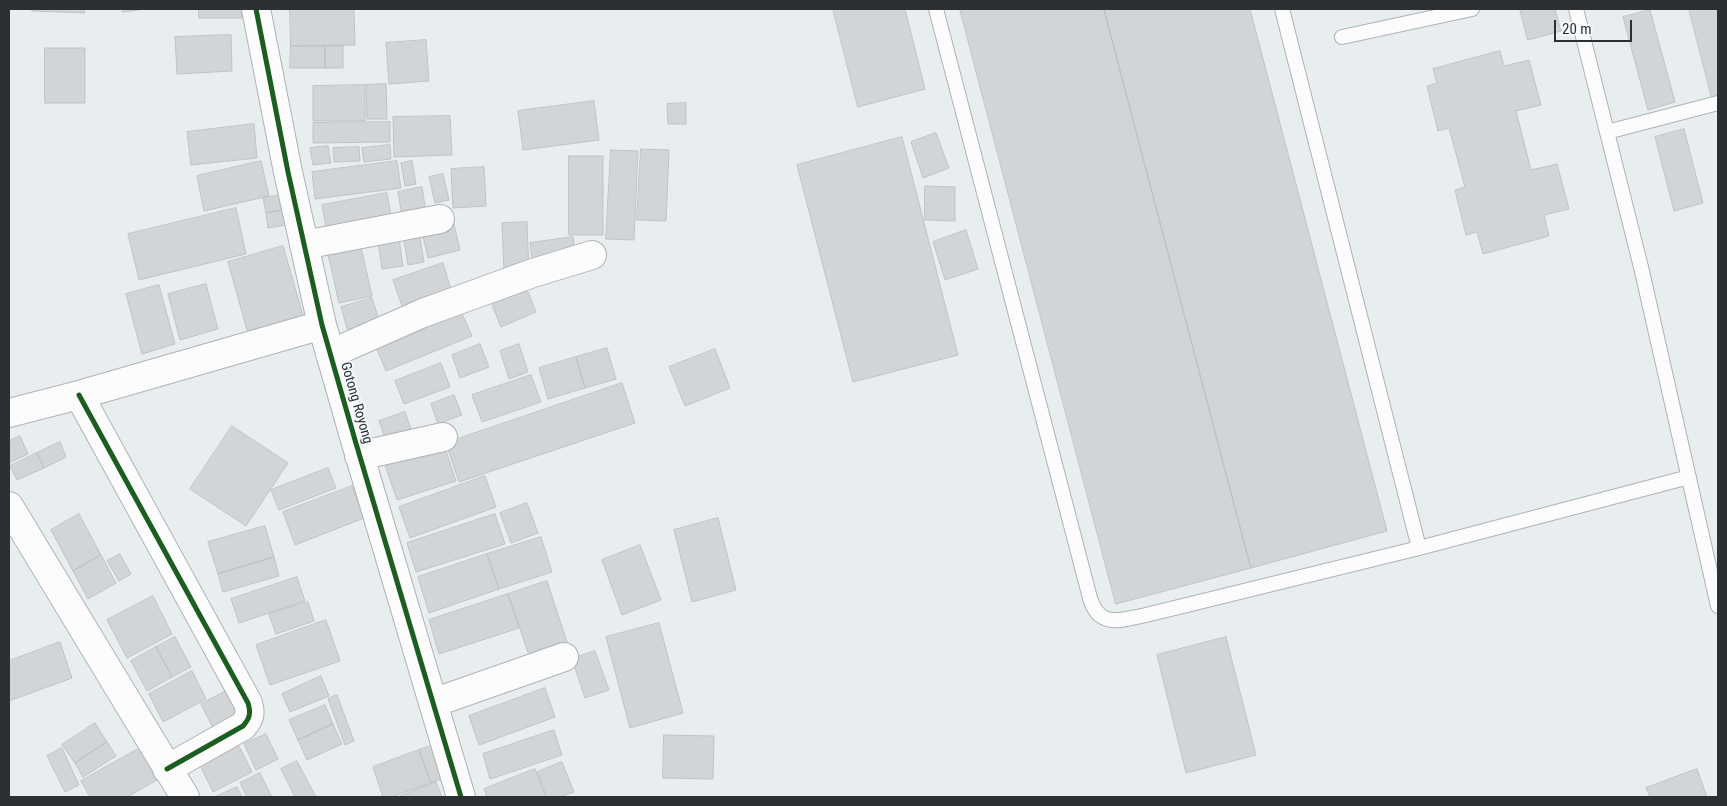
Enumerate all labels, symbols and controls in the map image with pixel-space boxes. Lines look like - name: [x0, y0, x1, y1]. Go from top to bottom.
- scale bar: [1557, 10, 1634, 42]
- text: 20 m: [1562, 20, 1592, 38]
- street label: Gotong Royong: [336, 360, 376, 446]

